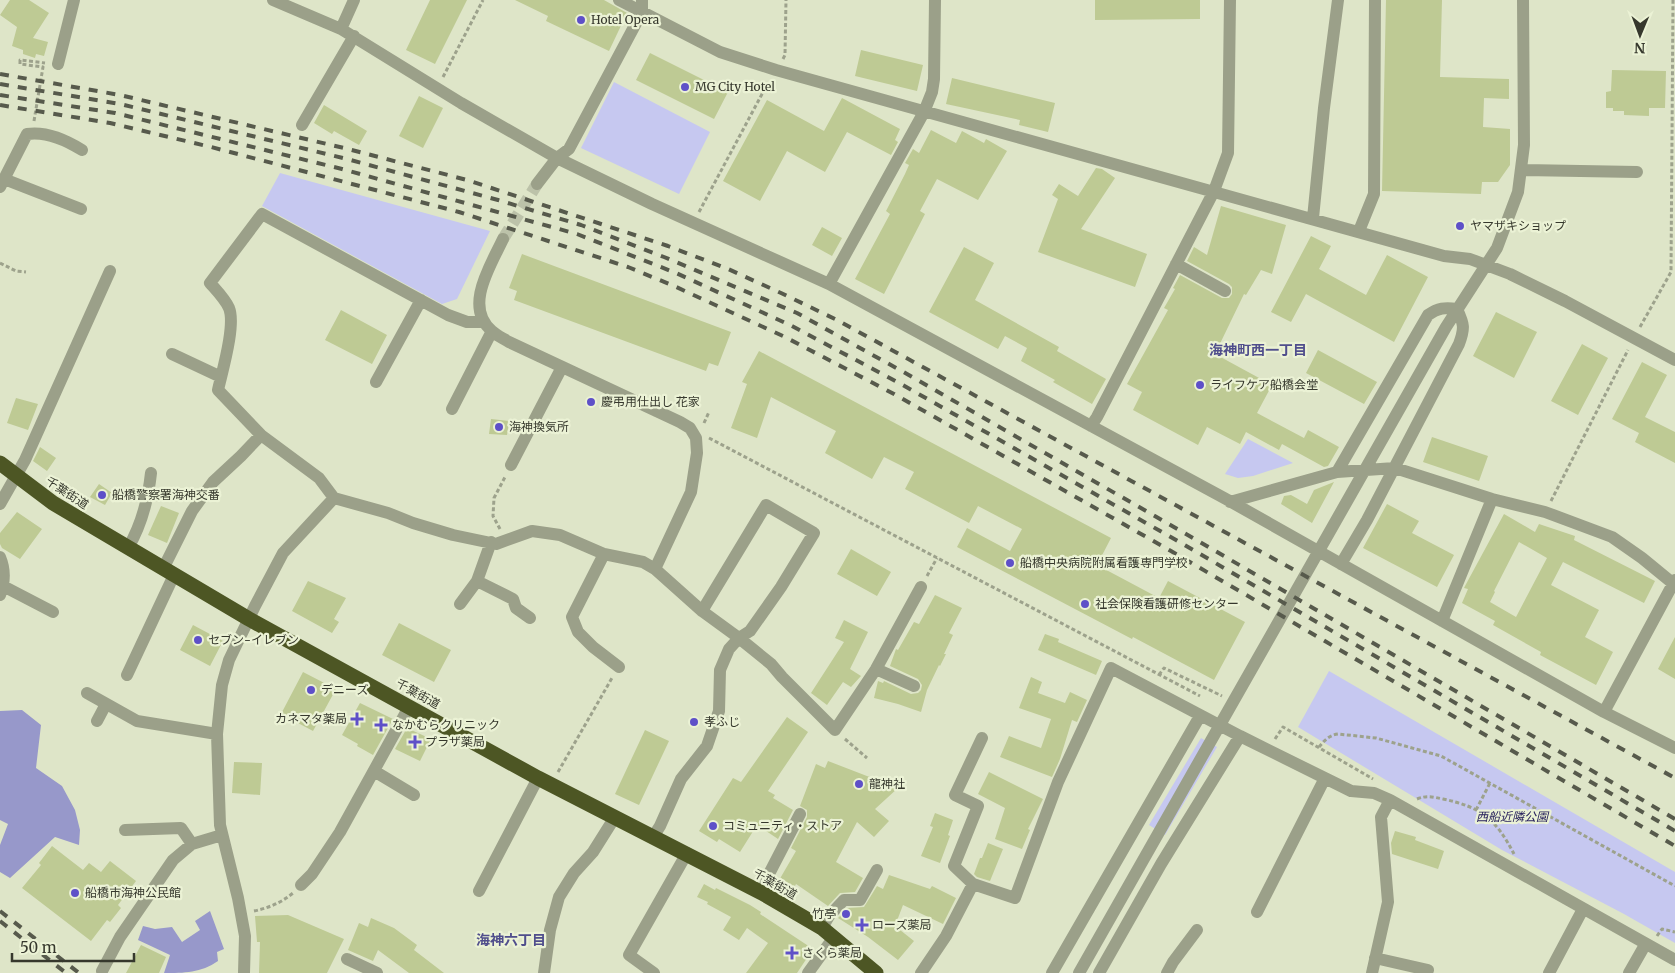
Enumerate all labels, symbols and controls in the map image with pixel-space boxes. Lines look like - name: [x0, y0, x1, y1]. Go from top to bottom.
- north arrow: [1615, 10, 1665, 60]
- place label: Hotel Opera: [591, 12, 660, 27]
- marker: Hotel Opera: [575, 14, 587, 26]
- text: N: [1634, 39, 1645, 57]
- place label: MG City Hotel: [695, 79, 775, 94]
- marker: MG City Hotel: [679, 81, 691, 93]
- place label: ヤマザキショップ: [1470, 218, 1566, 233]
- marker: ヤマザキショップ: [1454, 220, 1466, 232]
- district label: 海神町西一丁目: [1209, 341, 1307, 359]
- place label: ライフケア船橋会堂: [1210, 377, 1318, 392]
- marker: ライフケア船橋会堂: [1194, 379, 1206, 391]
- place label: 慶弔用仕出し 花家: [601, 394, 700, 409]
- marker: 慶弔用仕出し 花家: [585, 396, 597, 408]
- place label: 海神換気所: [509, 419, 569, 434]
- marker: 海神換気所: [493, 421, 505, 433]
- street label: 千葉街道: [43, 473, 91, 512]
- place label: 船橋警察署海神交番: [112, 487, 220, 502]
- marker: 船橋警察署海神交番: [96, 489, 108, 501]
- place label: 船橋中央病院附属看護専門学校: [1020, 555, 1188, 570]
- marker: 船橋中央病院附属看護専門学校: [1004, 557, 1016, 569]
- place label: 社会保険看護研修センター: [1095, 596, 1239, 611]
- marker: 社会保険看護研修センター: [1079, 598, 1091, 610]
- place label: セブン-イレブン: [208, 632, 299, 647]
- marker: セブン-イレブン: [192, 634, 204, 646]
- street label: 千葉街道: [394, 675, 443, 712]
- place label: デニーズ: [321, 682, 368, 697]
- marker: デニーズ: [305, 684, 317, 696]
- place label: カネマタ薬局: [275, 711, 347, 726]
- marker: カネマタ薬局: [351, 713, 363, 725]
- place label: 孝ふじ: [704, 714, 740, 729]
- marker: 孝ふじ: [688, 716, 700, 728]
- place label: なかむらクリニック: [392, 717, 500, 732]
- marker: なかむらクリニック: [374, 718, 388, 732]
- place label: プラザ薬局: [425, 734, 485, 749]
- marker: プラザ薬局: [409, 736, 421, 748]
- place label: 龍神社: [869, 776, 905, 791]
- marker: 龍神社: [853, 778, 865, 790]
- park label: 西船近隣公園: [1476, 809, 1550, 824]
- place label: コミュニティ・ストア: [723, 818, 842, 833]
- marker: コミュニティ・ストア: [707, 820, 719, 832]
- street label: 千葉街道: [751, 865, 800, 902]
- place label: 船橋市海神公民館: [85, 885, 181, 900]
- marker: 船橋市海神公民館: [69, 887, 81, 899]
- place label: 竹亭: [812, 906, 836, 921]
- marker: 竹亭: [840, 908, 852, 920]
- place label: ローズ薬局: [872, 917, 931, 932]
- marker: ローズ薬局: [856, 919, 868, 931]
- scale bar: [12, 930, 135, 962]
- district label: 海神六丁目: [476, 931, 546, 949]
- text: 50 m: [20, 938, 57, 957]
- place label: さくら薬局: [802, 945, 862, 960]
- marker: さくら薬局: [786, 947, 798, 959]

